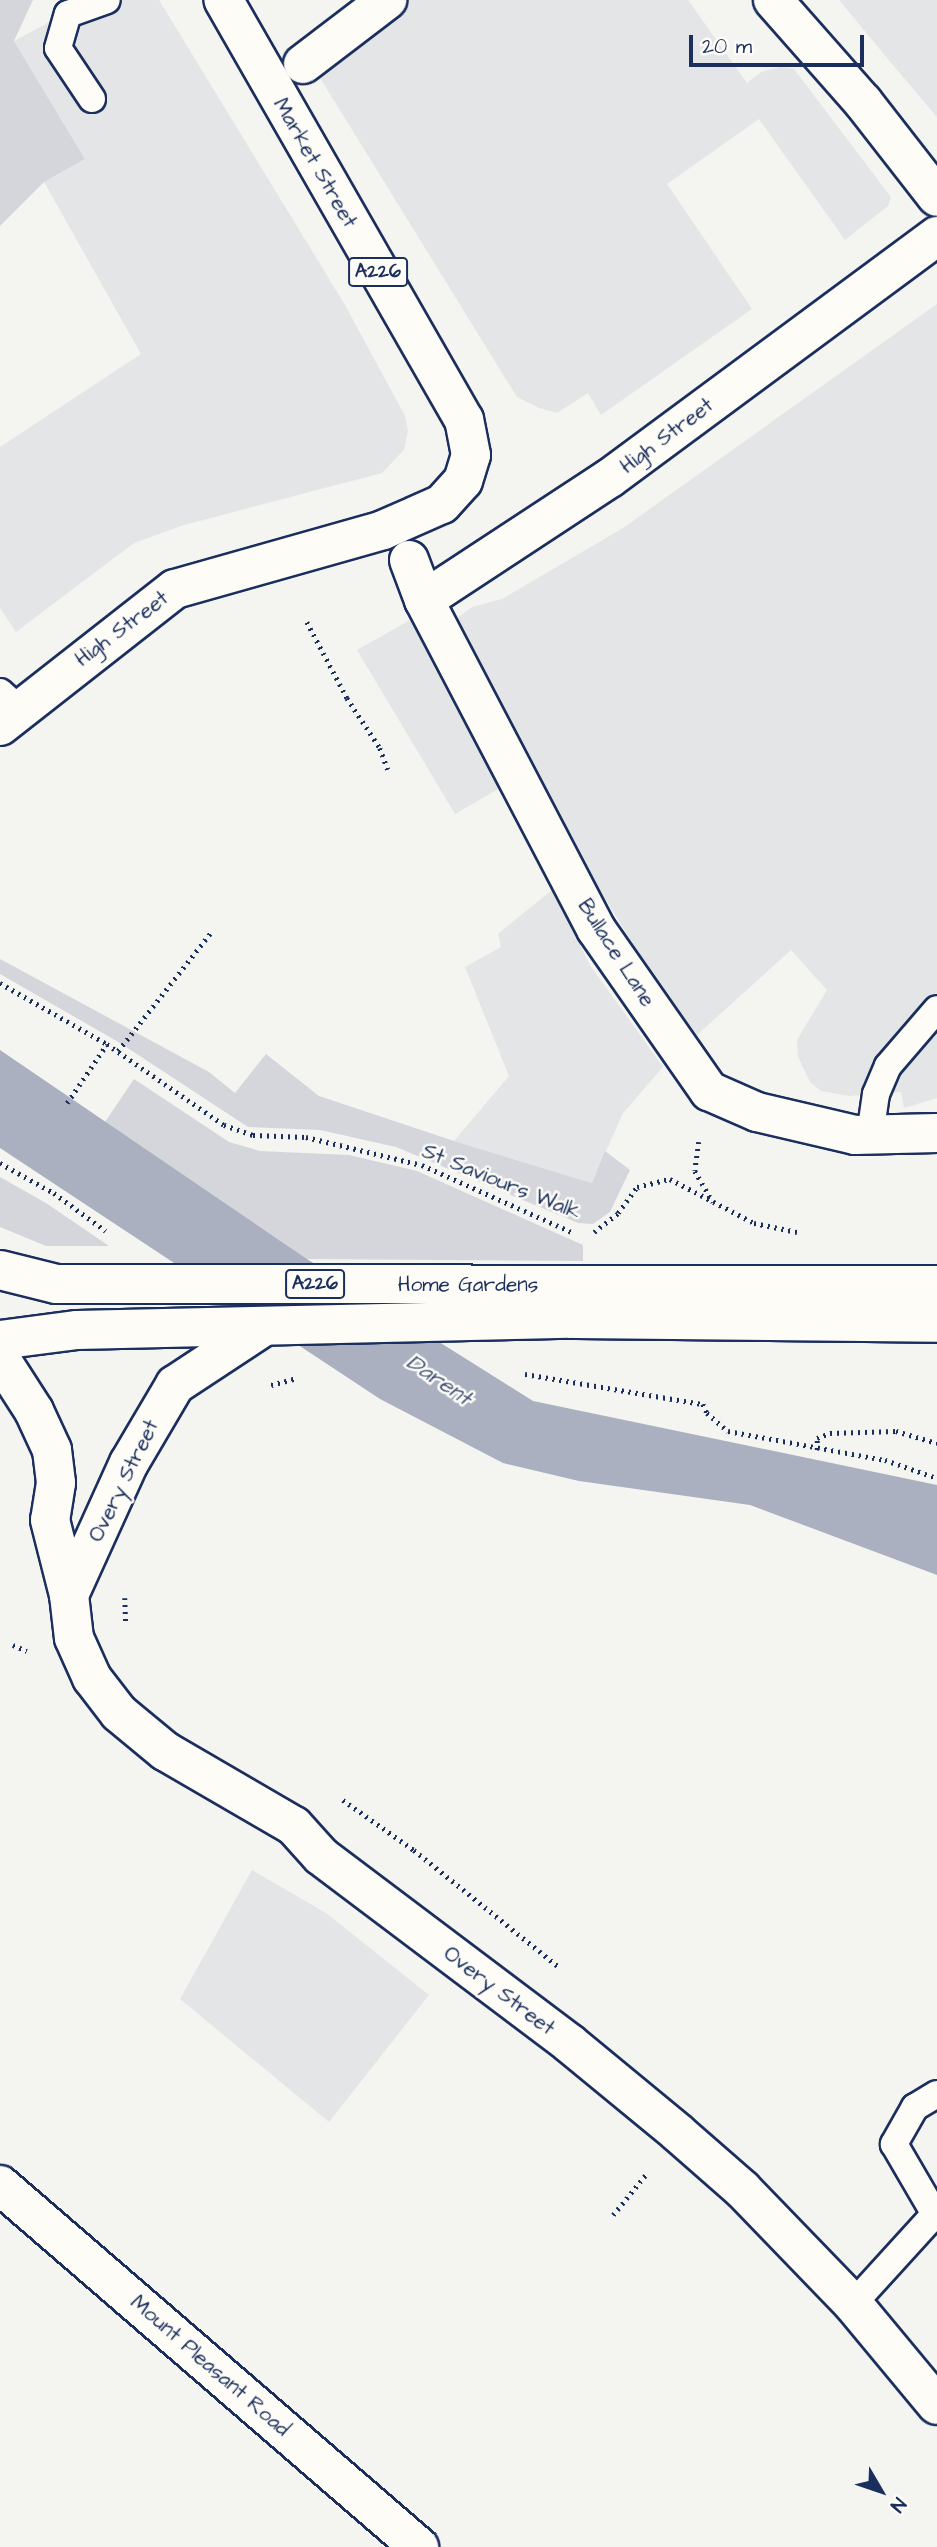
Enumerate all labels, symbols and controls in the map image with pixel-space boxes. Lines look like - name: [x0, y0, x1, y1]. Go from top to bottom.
- scale bar: [692, 21, 867, 65]
- text: 20 m: [702, 32, 752, 61]
- street label: Market Street: [268, 94, 362, 232]
- road number: A226: [346, 256, 410, 288]
- street label: High Street: [615, 393, 719, 479]
- street label: High Street: [70, 586, 174, 672]
- street label: Bullace Lane: [572, 895, 660, 1011]
- street label: St Saviours Walk: [418, 1139, 584, 1225]
- road number: A226: [284, 1268, 346, 1300]
- street label: Home Gardens: [398, 1272, 538, 1298]
- water label: Darent: [401, 1348, 477, 1412]
- street label: Overy Street: [84, 1416, 164, 1546]
- street label: Overy Street: [438, 1941, 560, 2041]
- street label: Mount Pleasant Road: [125, 2290, 295, 2442]
- north arrow: [846, 2456, 916, 2526]
- text: N: [883, 2491, 912, 2518]

